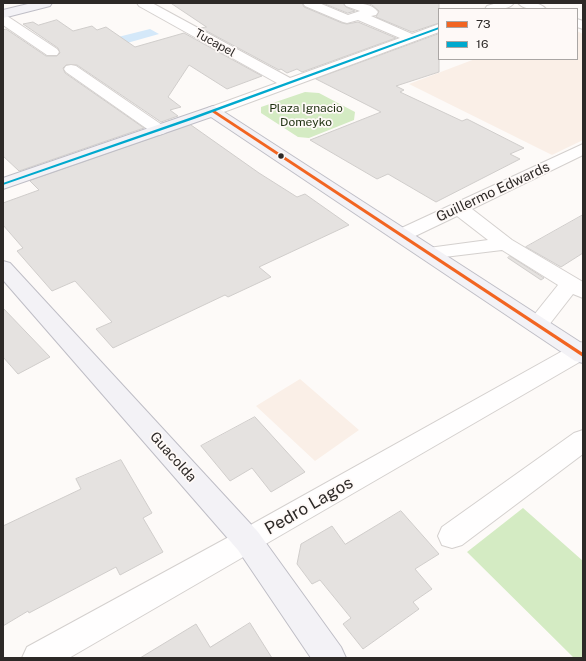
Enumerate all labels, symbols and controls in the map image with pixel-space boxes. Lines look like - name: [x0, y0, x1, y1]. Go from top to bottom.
- legend: [438, 8, 578, 60]
- text: 73: [476, 17, 491, 31]
- street label: Tucapel: [192, 26, 238, 60]
- text: 16: [476, 37, 488, 51]
- park label: Plaza Ignacio Domeyko: [269, 101, 343, 129]
- unlabelled marker: [276, 151, 286, 161]
- street label: Guillermo Edwards: [434, 158, 552, 226]
- street label: Guacolda: [146, 428, 200, 486]
- street label: Pedro Lagos: [261, 473, 357, 539]

